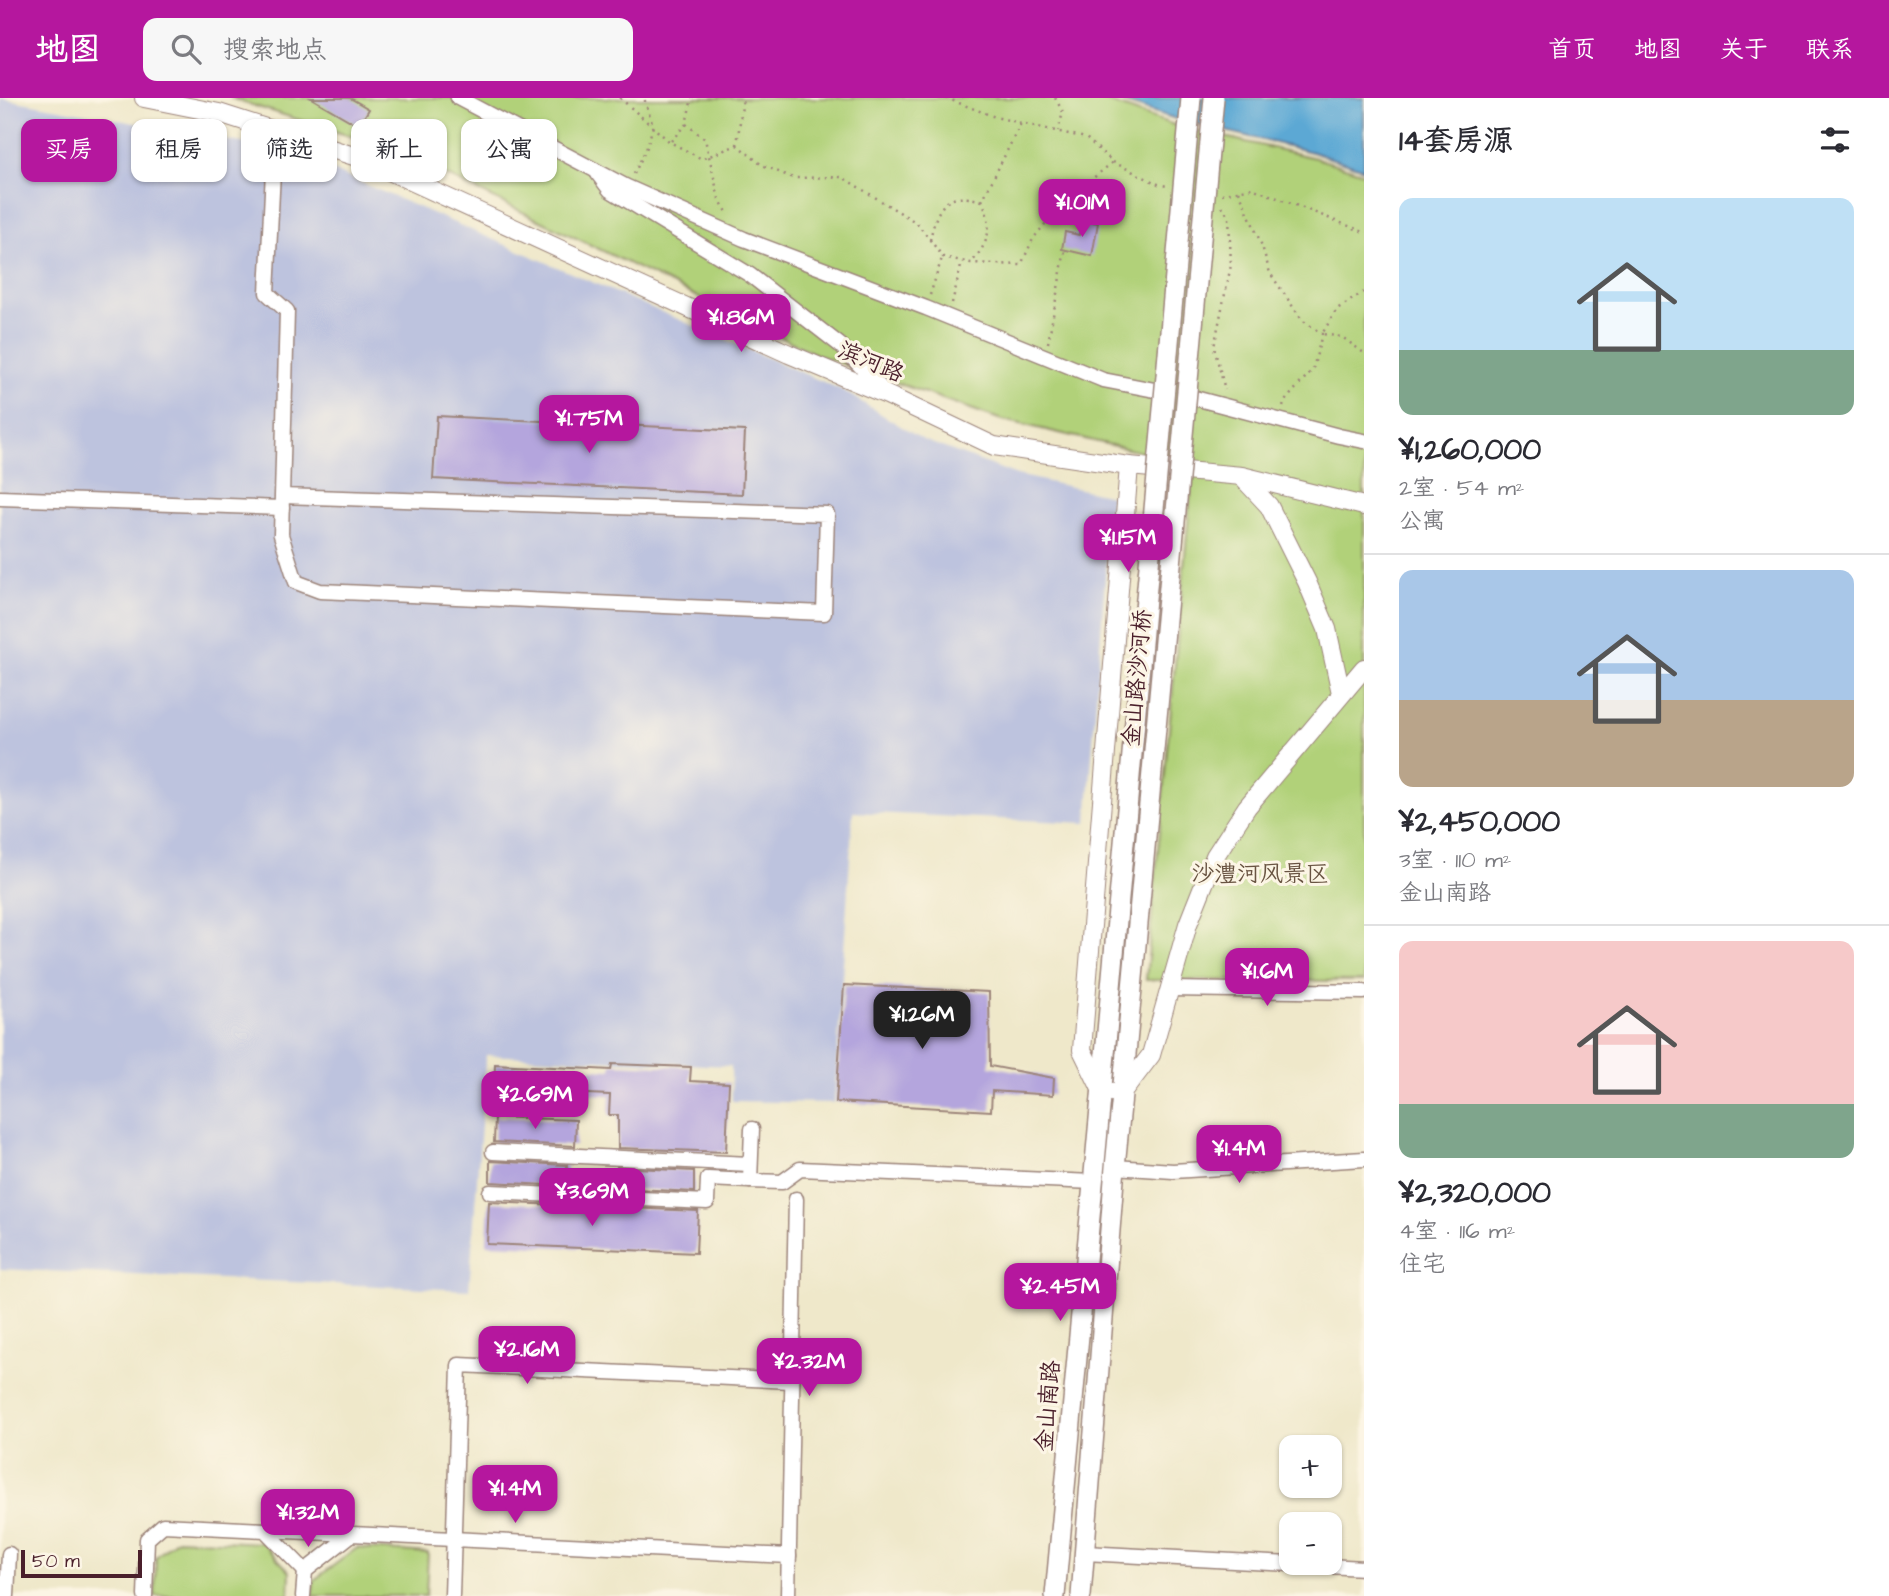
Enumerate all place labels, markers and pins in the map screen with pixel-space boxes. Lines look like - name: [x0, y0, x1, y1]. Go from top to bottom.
- pin: ¥1.01M: [1025, 180, 1139, 239]
- pin: ¥1.86M: [684, 294, 798, 354]
- pin: ¥1.75M: [532, 396, 646, 455]
- pin: ¥1.15M: [1071, 514, 1185, 574]
- pin: ¥1.6M: [1218, 948, 1316, 1008]
- pin: ¥1.26M: [865, 992, 979, 1051]
- pin: ¥2.69M: [478, 1072, 592, 1131]
- pin: ¥1.4M: [1190, 1126, 1288, 1185]
- pin: ¥3.69M: [535, 1168, 649, 1228]
- pin: ¥2.45M: [1003, 1264, 1117, 1323]
- pin: ¥2.16M: [470, 1326, 584, 1386]
- pin: ¥2.32M: [752, 1338, 866, 1398]
- pin: ¥1.4M: [466, 1466, 564, 1525]
- pin: ¥1.32M: [251, 1490, 365, 1549]

